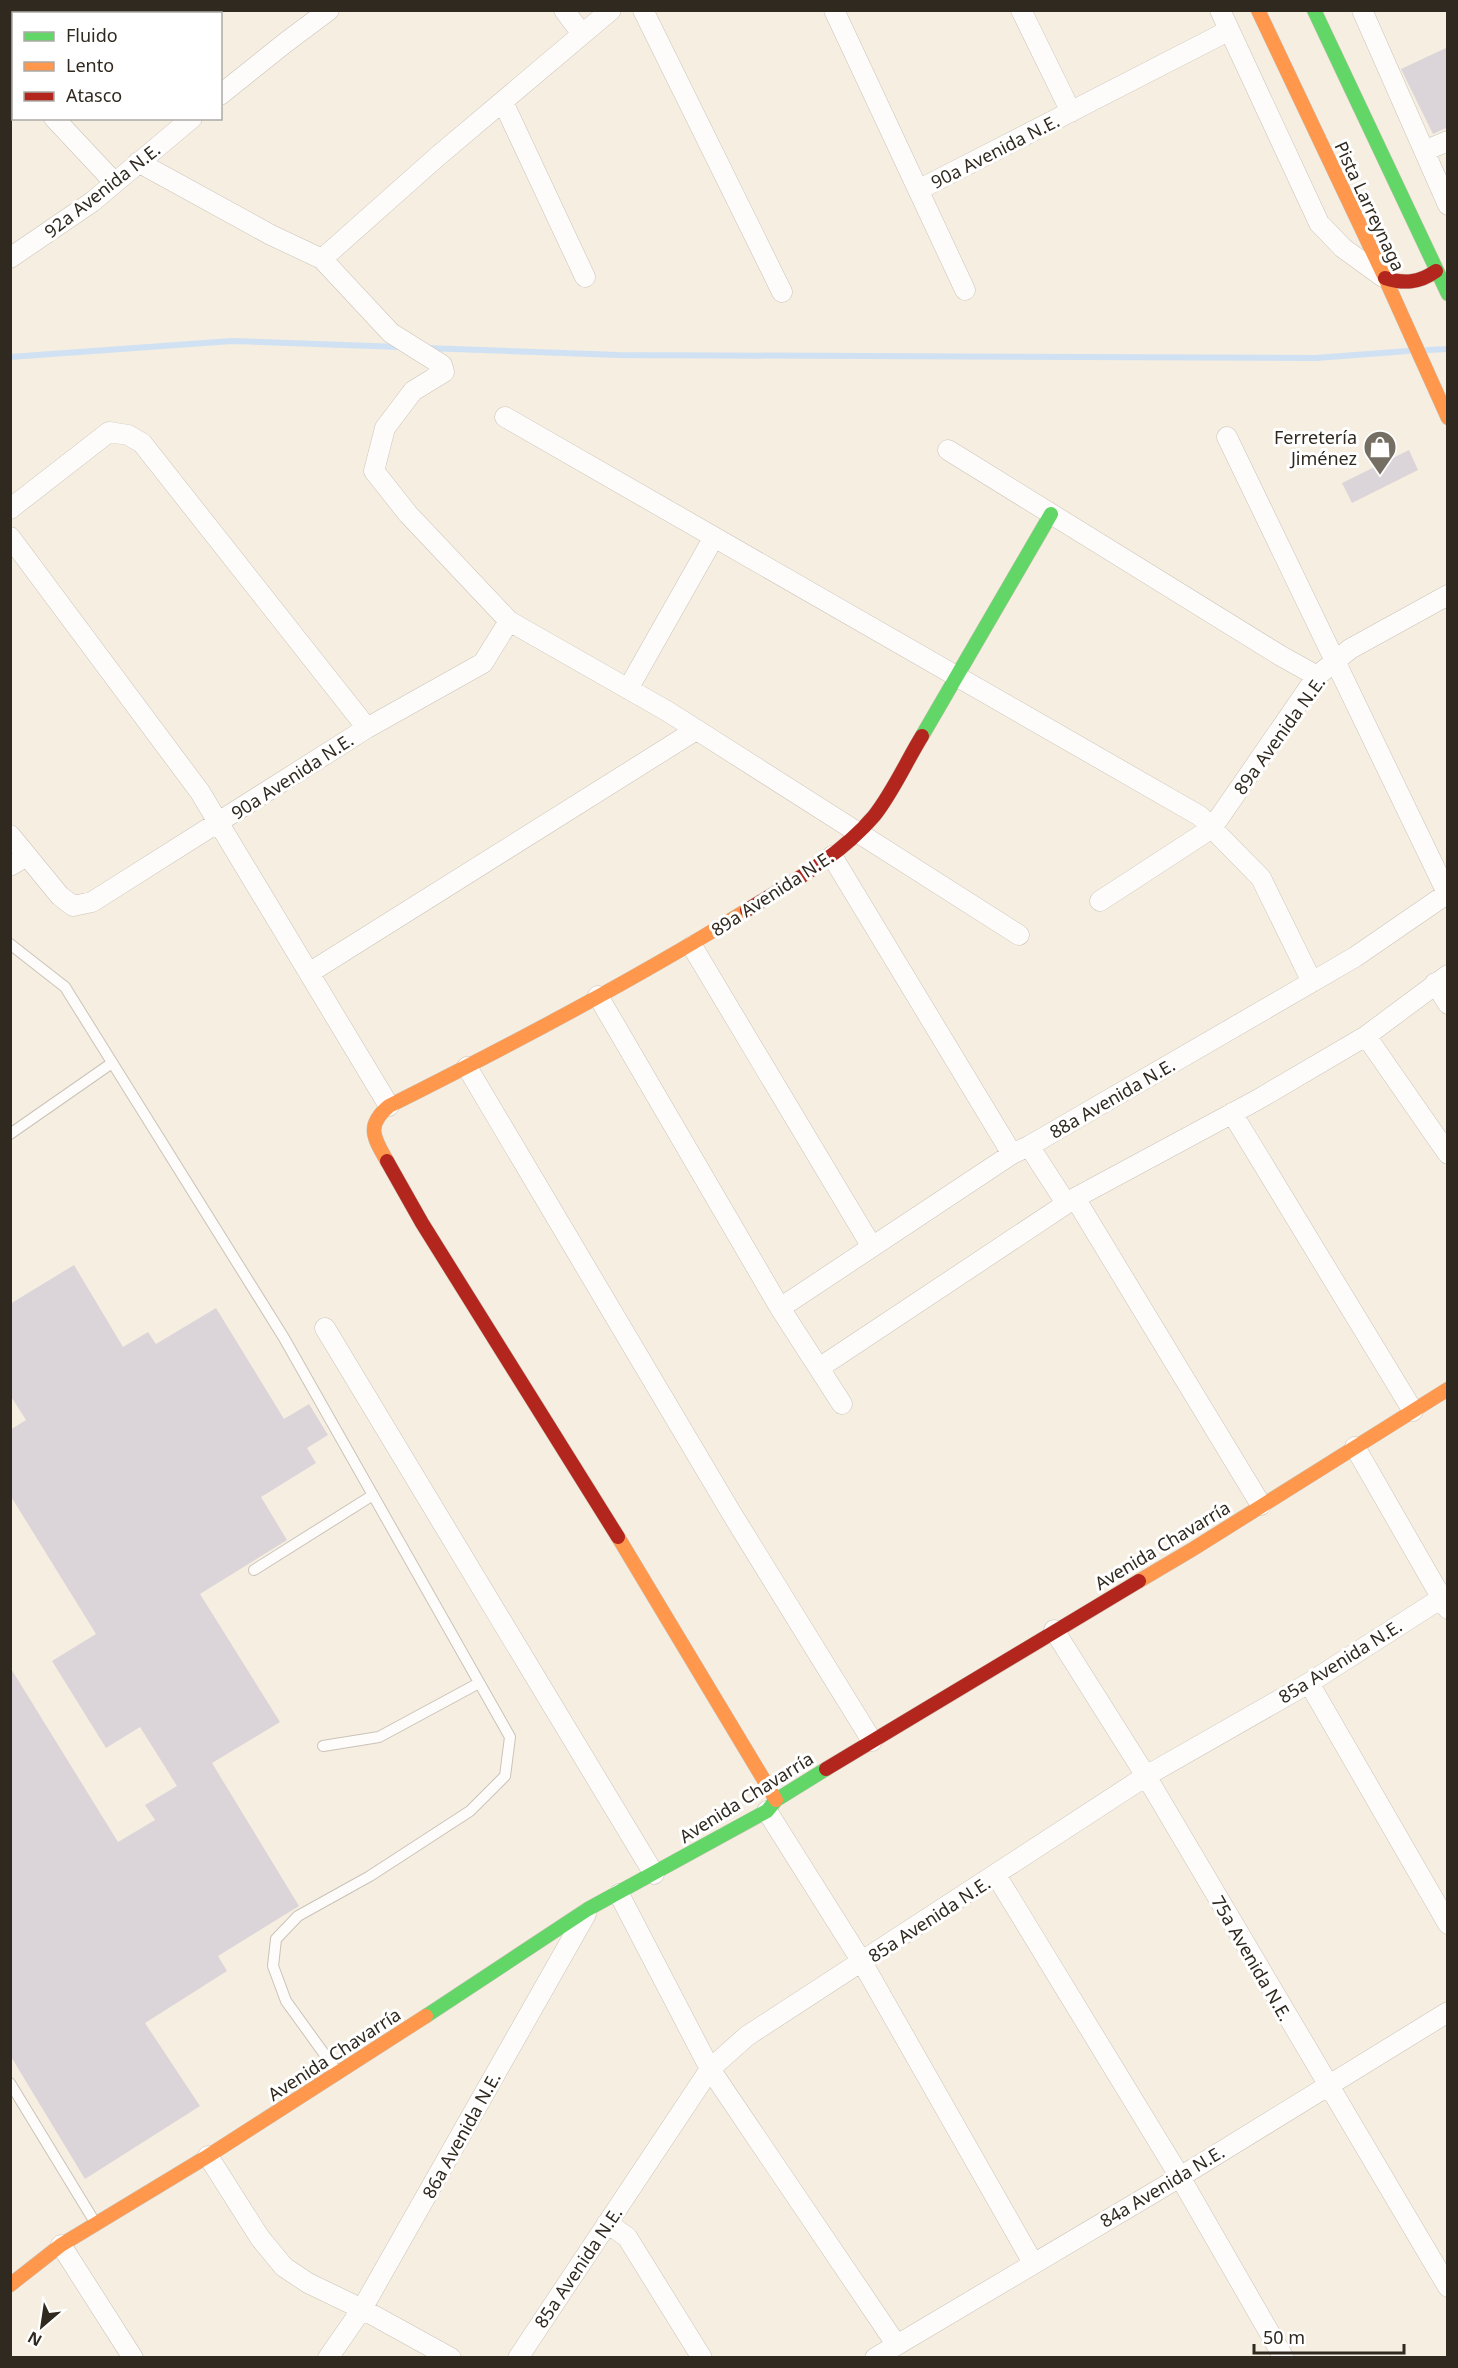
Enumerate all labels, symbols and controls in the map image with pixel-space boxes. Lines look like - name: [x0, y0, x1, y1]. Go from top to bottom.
- legend: [12, 12, 222, 120]
- text: Fluido: [66, 23, 118, 47]
- text: Lento: [66, 53, 114, 77]
- text: Atasco: [66, 83, 122, 107]
- street label: 90a Avenida N.E.: [927, 108, 1063, 194]
- street label: 92a Avenida N.E.: [39, 137, 165, 243]
- street label: Pista Larreynaga: [1329, 137, 1411, 275]
- place label: Ferretería Jiménez: [1274, 425, 1357, 470]
- shop icon: Ferretería Jiménez: [1362, 429, 1398, 476]
- street label: 89a Avenida N.E.: [1228, 671, 1330, 799]
- street label: 90a Avenida N.E.: [226, 728, 358, 824]
- street label: 89a Avenida N.E.: [706, 845, 838, 941]
- street label: 88a Avenida N.E.: [1045, 1052, 1179, 1144]
- street label: Avenida Chavarría: [1090, 1495, 1234, 1595]
- street label: 85a Avenida N.E.: [1274, 1613, 1406, 1709]
- street label: Avenida Chavarría: [674, 1746, 818, 1848]
- street label: 85a Avenida N.E.: [863, 1871, 995, 1967]
- street label: 75a Avenida N.E.: [1206, 1891, 1298, 2025]
- street label: Avenida Chavarría: [263, 2002, 405, 2106]
- street label: 86a Avenida N.E.: [416, 2067, 506, 2203]
- street label: 84a Avenida N.E.: [1095, 2139, 1229, 2233]
- street label: 85a Avenida N.E.: [529, 2202, 627, 2332]
- north arrow: [12, 2296, 72, 2356]
- scale bar: [1254, 2317, 1404, 2355]
- text: 50 m: [1263, 2325, 1305, 2349]
- text: N: [24, 2326, 46, 2352]

